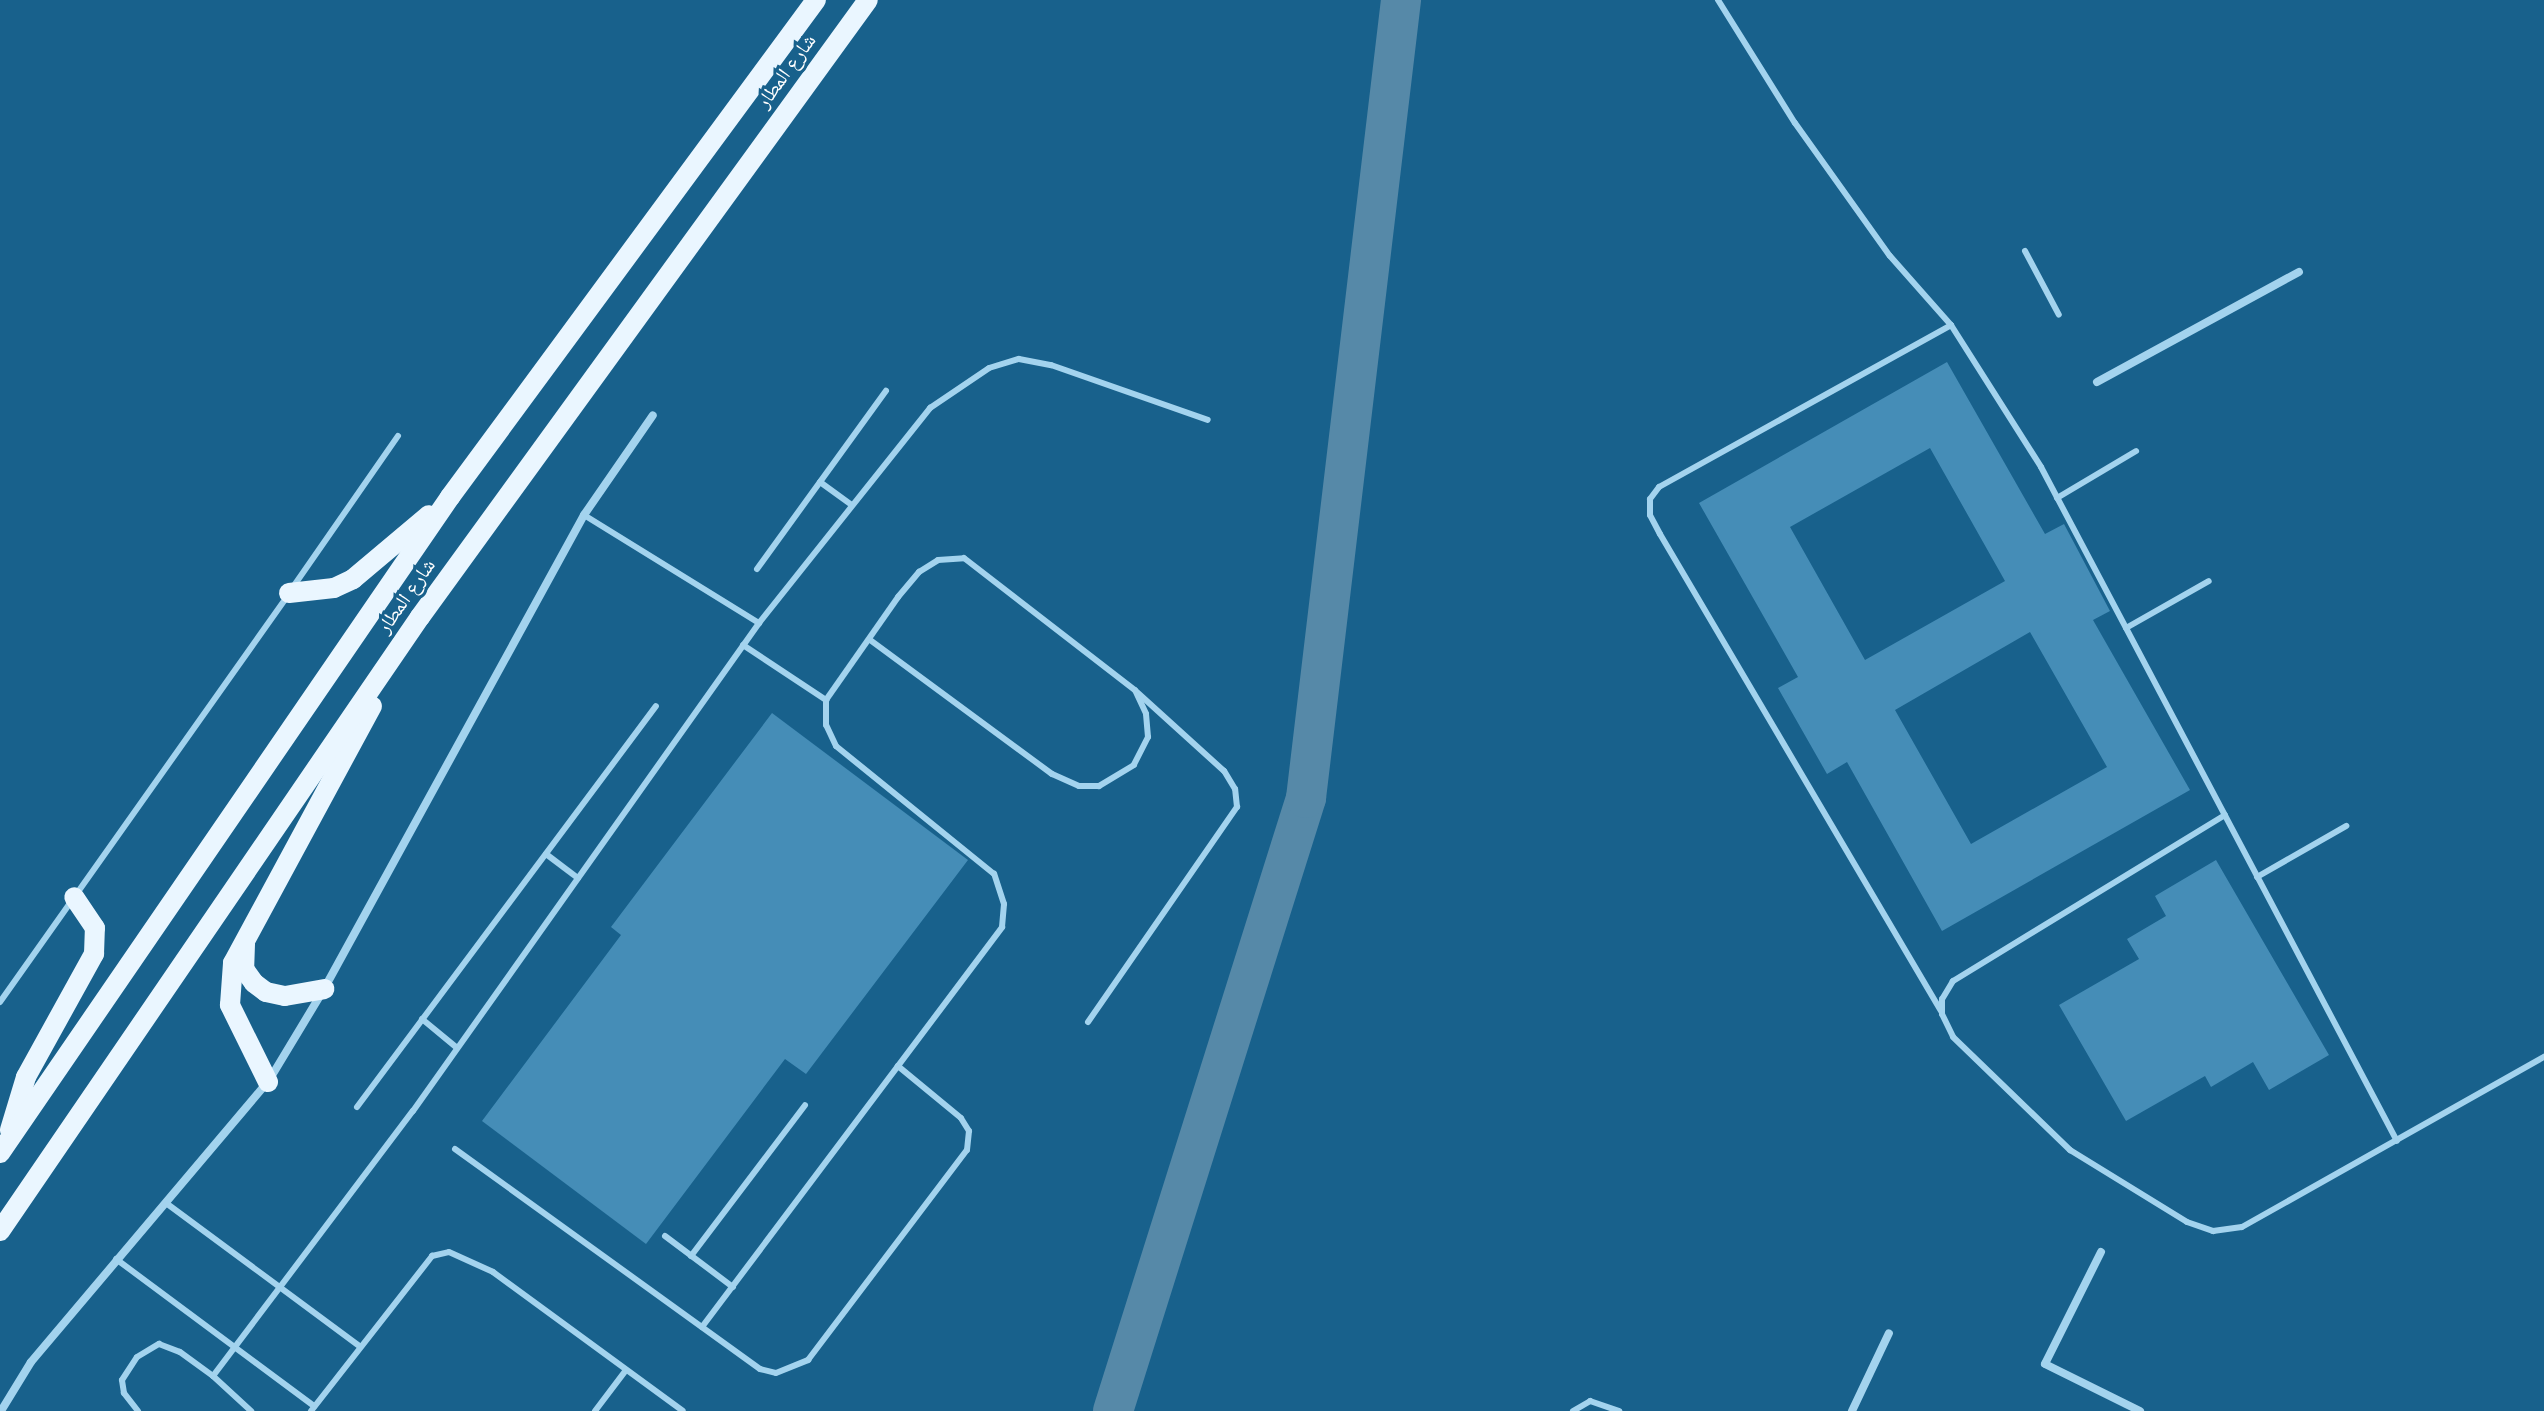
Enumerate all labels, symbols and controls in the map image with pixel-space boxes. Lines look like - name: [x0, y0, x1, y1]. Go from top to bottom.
- street label: شارع المطار: [751, 29, 821, 113]
- street label: شارع المطار: [372, 554, 440, 638]

